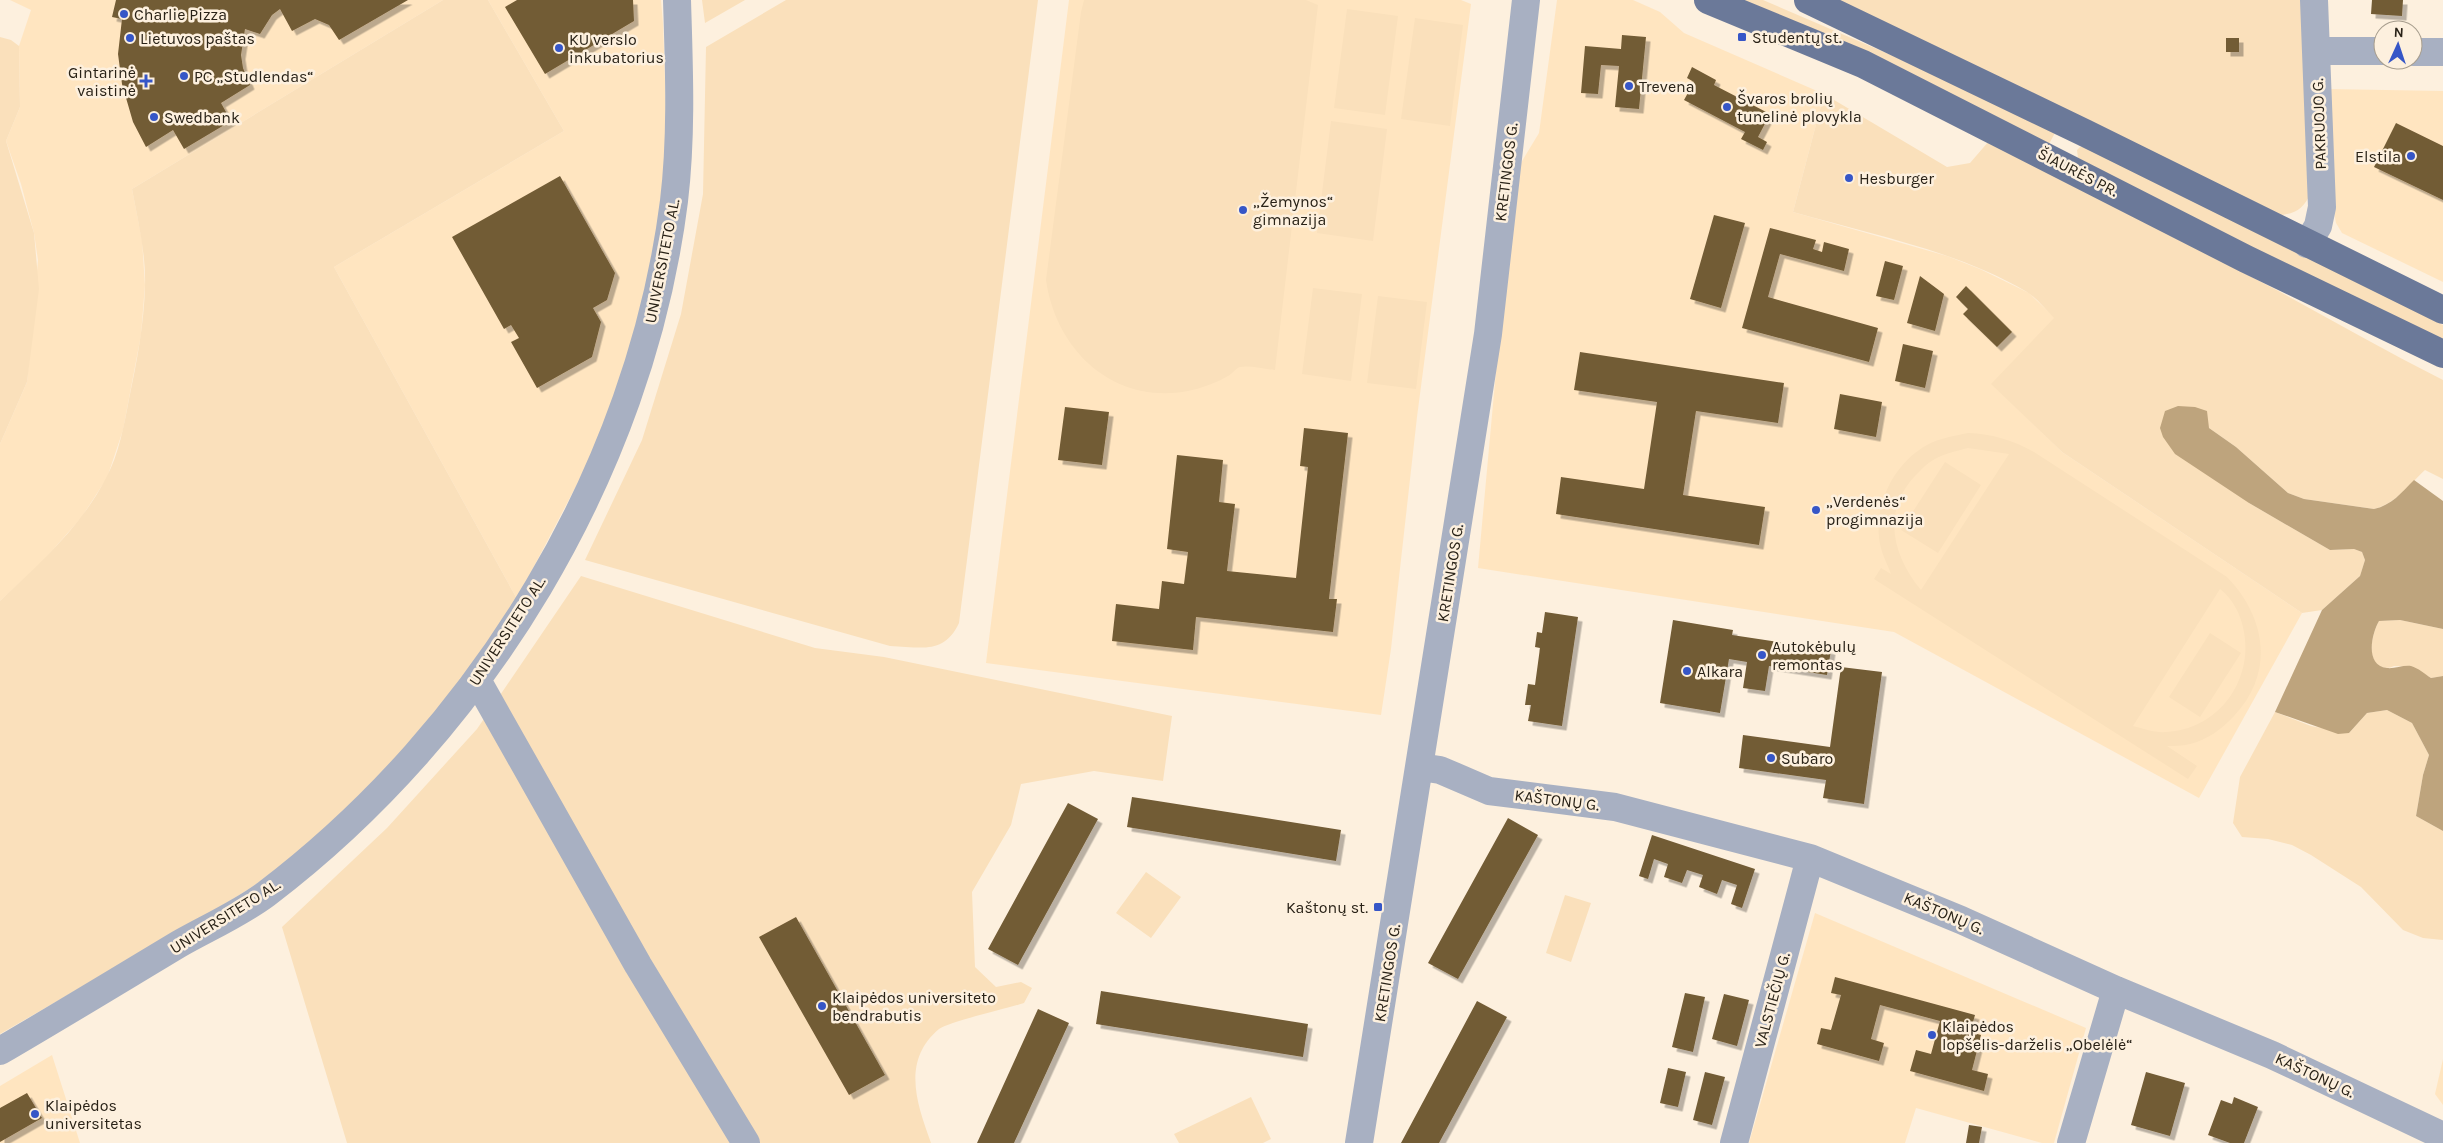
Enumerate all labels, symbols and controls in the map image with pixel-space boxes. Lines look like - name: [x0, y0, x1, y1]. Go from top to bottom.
- place label: Charlie Pizza: [134, 5, 227, 24]
- marker: Charlie Pizza: [118, 8, 130, 20]
- north arrow: [2373, 20, 2423, 70]
- text: N: [2393, 24, 2404, 41]
- place label: Studentų st.: [1752, 28, 1842, 47]
- place label: Lietuvos paštas: [140, 29, 255, 48]
- place label: KU verslo inkubatorius: [569, 30, 664, 67]
- marker: Studentų st.: [1736, 31, 1748, 43]
- marker: Lietuvos paštas: [124, 32, 136, 44]
- marker: KU verslo inkubatorius: [553, 42, 565, 54]
- place label: Gintarinė vaistinė: [68, 63, 136, 100]
- place label: PC „Studlendas“: [194, 67, 314, 86]
- marker: PC „Studlendas“: [178, 70, 190, 82]
- marker: Gintarinė vaistinė: [140, 75, 152, 87]
- place label: Trevena: [1639, 77, 1695, 96]
- street label: PAKRUOJO G.: [2308, 78, 2330, 170]
- marker: Trevena: [1623, 80, 1635, 92]
- place label: Švaros brolių tunelinė plovykla: [1737, 89, 1862, 126]
- marker: Švaros brolių tunelinė plovykla: [1721, 101, 1733, 113]
- place label: Swedbank: [164, 108, 240, 127]
- marker: Swedbank: [148, 111, 160, 123]
- street label: KRETINGOS G.: [1491, 121, 1521, 222]
- street label: ŠIAURĖS PR.: [2035, 144, 2121, 200]
- place label: Elstila: [2355, 147, 2401, 166]
- marker: Elstila: [2405, 150, 2417, 162]
- place label: Hesburger: [1859, 169, 1934, 188]
- marker: Hesburger: [1843, 172, 1855, 184]
- place label: „Žemynos“ gimnazija: [1253, 192, 1333, 229]
- street label: UNIVERSITETO AL.: [641, 197, 683, 325]
- marker: „Žemynos“ gimnazija: [1237, 204, 1249, 216]
- place label: „Verdenės“ progimnazija: [1826, 492, 1923, 529]
- marker: „Verdenės“ progimnazija: [1810, 504, 1822, 516]
- street label: KRETINGOS G.: [1433, 522, 1467, 623]
- street label: UNIVERSITETO AL.: [465, 573, 549, 689]
- place label: Autokėbulų remontas: [1772, 637, 1857, 674]
- marker: Autokėbulų remontas: [1756, 649, 1768, 661]
- place label: Alkara: [1697, 662, 1743, 681]
- marker: Alkara: [1681, 665, 1693, 677]
- place label: Subaro: [1781, 749, 1833, 768]
- marker: Subaro: [1765, 752, 1777, 764]
- street label: KAŠTONŲ G.: [1514, 785, 1601, 815]
- street label: UNIVERSITETO AL.: [166, 874, 284, 958]
- street label: KAŠTONŲ G.: [1901, 888, 1987, 938]
- place label: Kaštonų st.: [1286, 898, 1368, 917]
- marker: Kaštonų st.: [1372, 901, 1384, 913]
- street label: KRETINGOS G.: [1370, 922, 1404, 1023]
- street label: VALSTIEČIŲ G.: [1750, 950, 1794, 1050]
- place label: Klaipėdos universiteto bendrabutis: [832, 988, 996, 1025]
- marker: Klaipėdos universiteto bendrabutis: [816, 1000, 828, 1012]
- place label: Klaipėdos lopšelis-darželis „Obelėlė“: [1942, 1017, 2133, 1054]
- marker: Klaipėdos lopšelis-darželis „Obelėlė“: [1926, 1029, 1938, 1041]
- street label: KAŠTONŲ G.: [2272, 1048, 2358, 1102]
- place label: Klaipėdos universitetas: [45, 1096, 142, 1133]
- marker: Klaipėdos universitetas: [29, 1108, 41, 1120]

